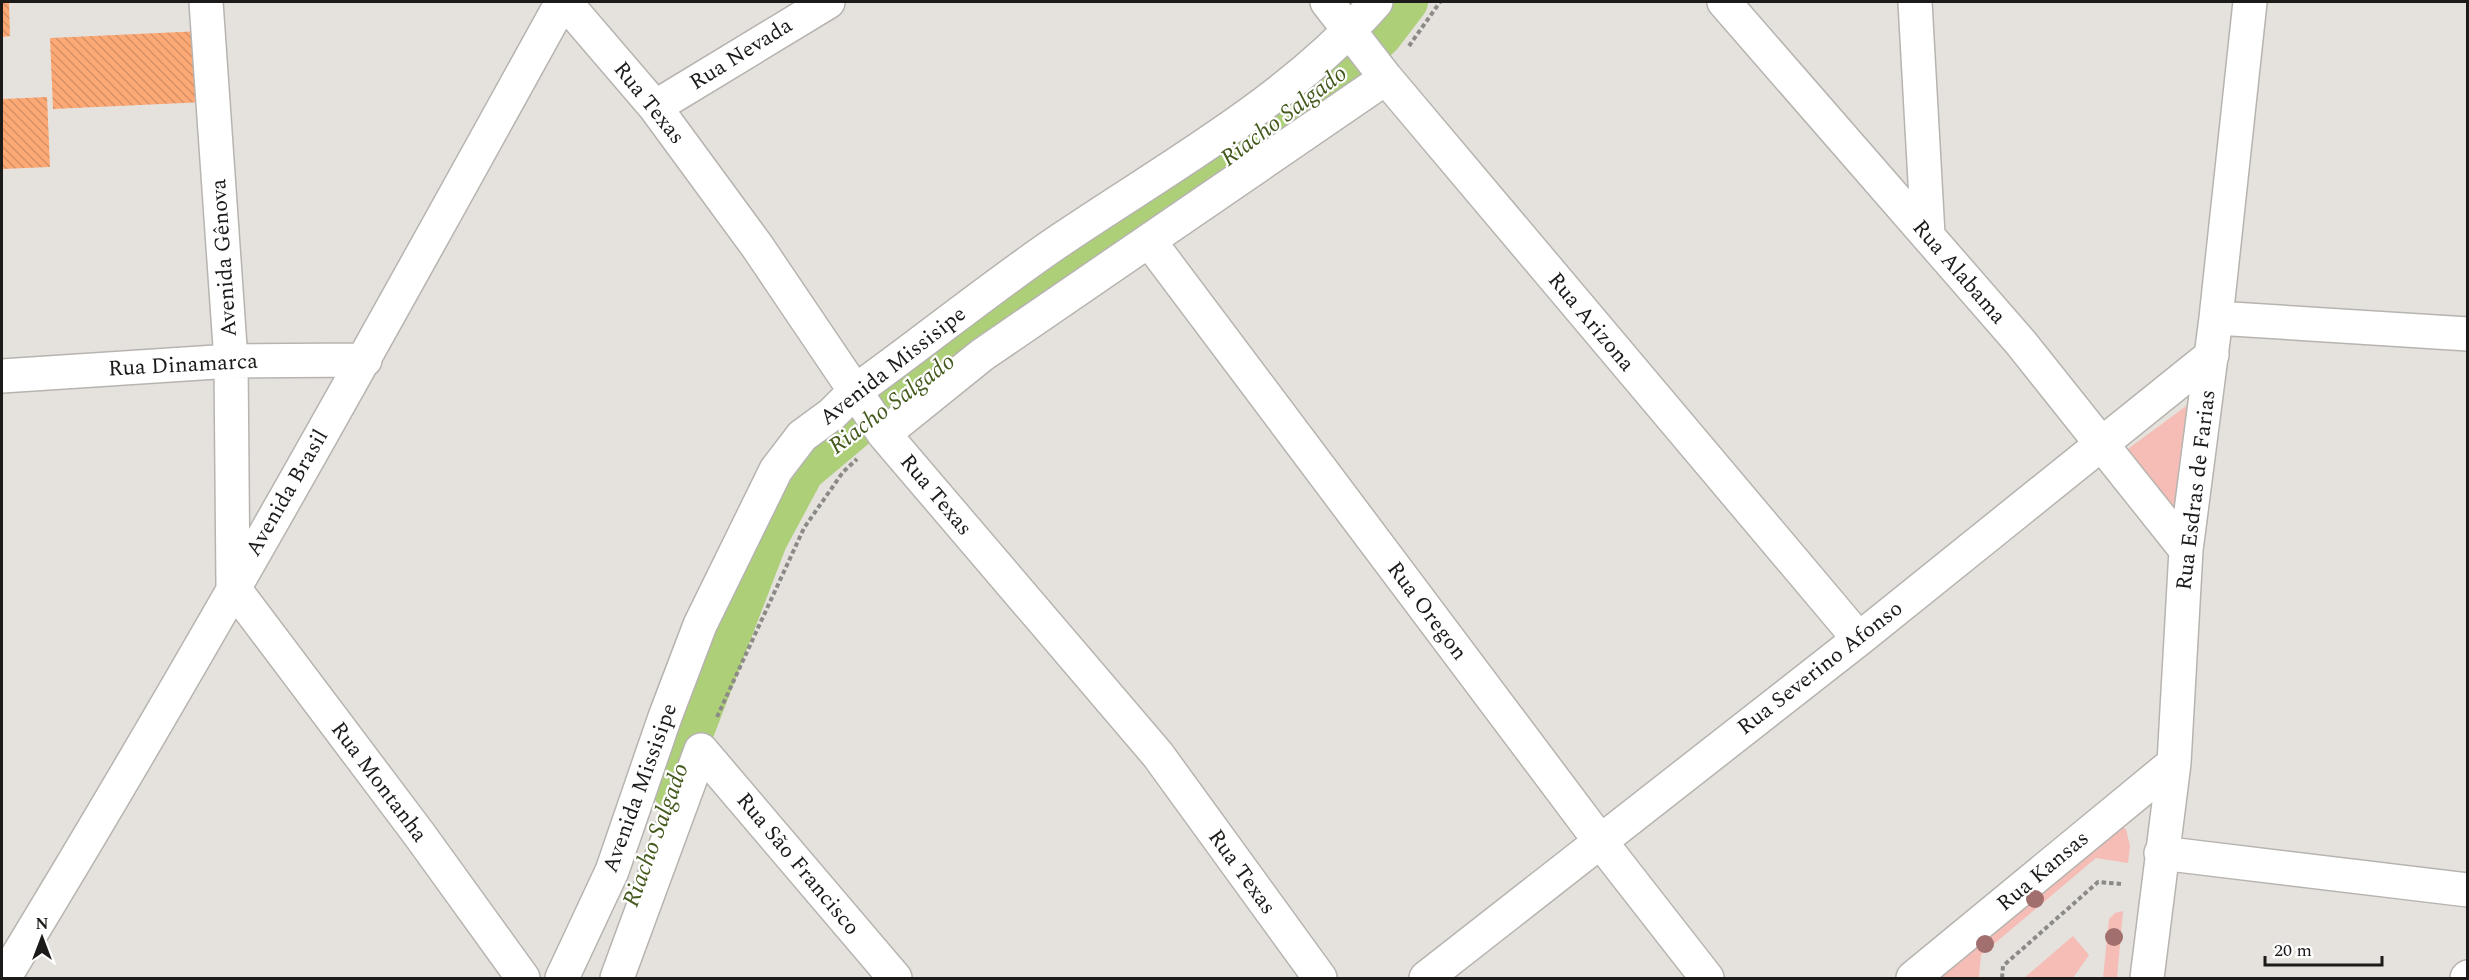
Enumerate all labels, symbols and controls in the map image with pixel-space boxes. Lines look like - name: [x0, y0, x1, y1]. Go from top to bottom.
- street label: Rua Nevada: [683, 9, 799, 99]
- street label: Rua Texas: [605, 54, 693, 152]
- water label: Riacho Salgado: [1213, 56, 1355, 176]
- street label: Avenida Gênova: [202, 178, 246, 338]
- street label: Rua Alabama: [1904, 212, 2014, 332]
- street label: Rua Arizona: [1539, 265, 1643, 379]
- street label: Avenida Missisipe: [813, 298, 973, 434]
- water label: Riacho Salgado: [821, 344, 963, 464]
- street label: Rua Dinamarca: [107, 345, 259, 385]
- street label: Rua Esdras de Farias: [2167, 388, 2225, 592]
- street label: Avenida Brasil: [237, 423, 337, 563]
- street label: Rua Texas: [892, 447, 980, 543]
- street label: Rua Oregon: [1379, 554, 1475, 668]
- street label: Rua Severino Afonso: [1730, 593, 1910, 743]
- street label: Avenida Missisipe: [594, 699, 686, 877]
- street label: Rua Montanha: [323, 715, 436, 850]
- water label: Riacho Salgado: [613, 758, 699, 912]
- street label: Rua São Francisco: [728, 785, 868, 943]
- street label: Rua Texas: [1200, 822, 1284, 922]
- street label: Rua Kansas: [1990, 822, 2096, 920]
- north arrow: [12, 908, 72, 968]
- text: N: [35, 912, 49, 936]
- scale bar: [2265, 929, 2382, 967]
- text: 20 m: [2274, 937, 2312, 964]

